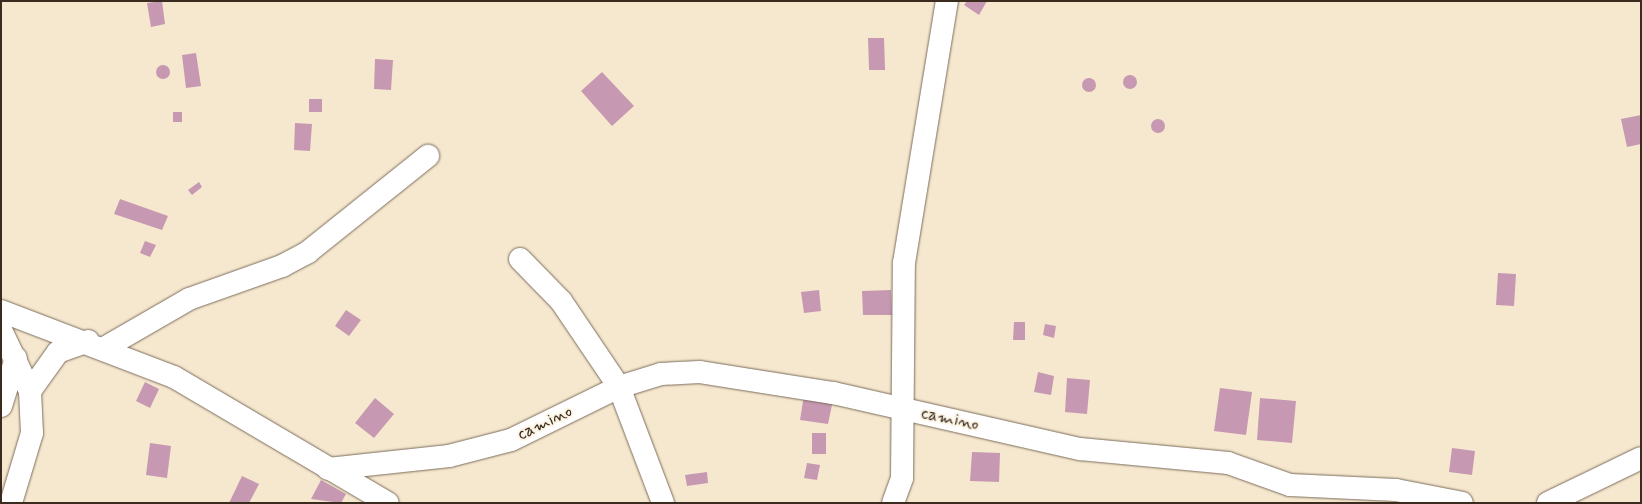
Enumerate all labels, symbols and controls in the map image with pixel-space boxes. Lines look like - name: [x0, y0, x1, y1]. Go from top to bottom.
- street label: camino: [514, 400, 576, 446]
- street label: camino: [919, 403, 981, 435]

